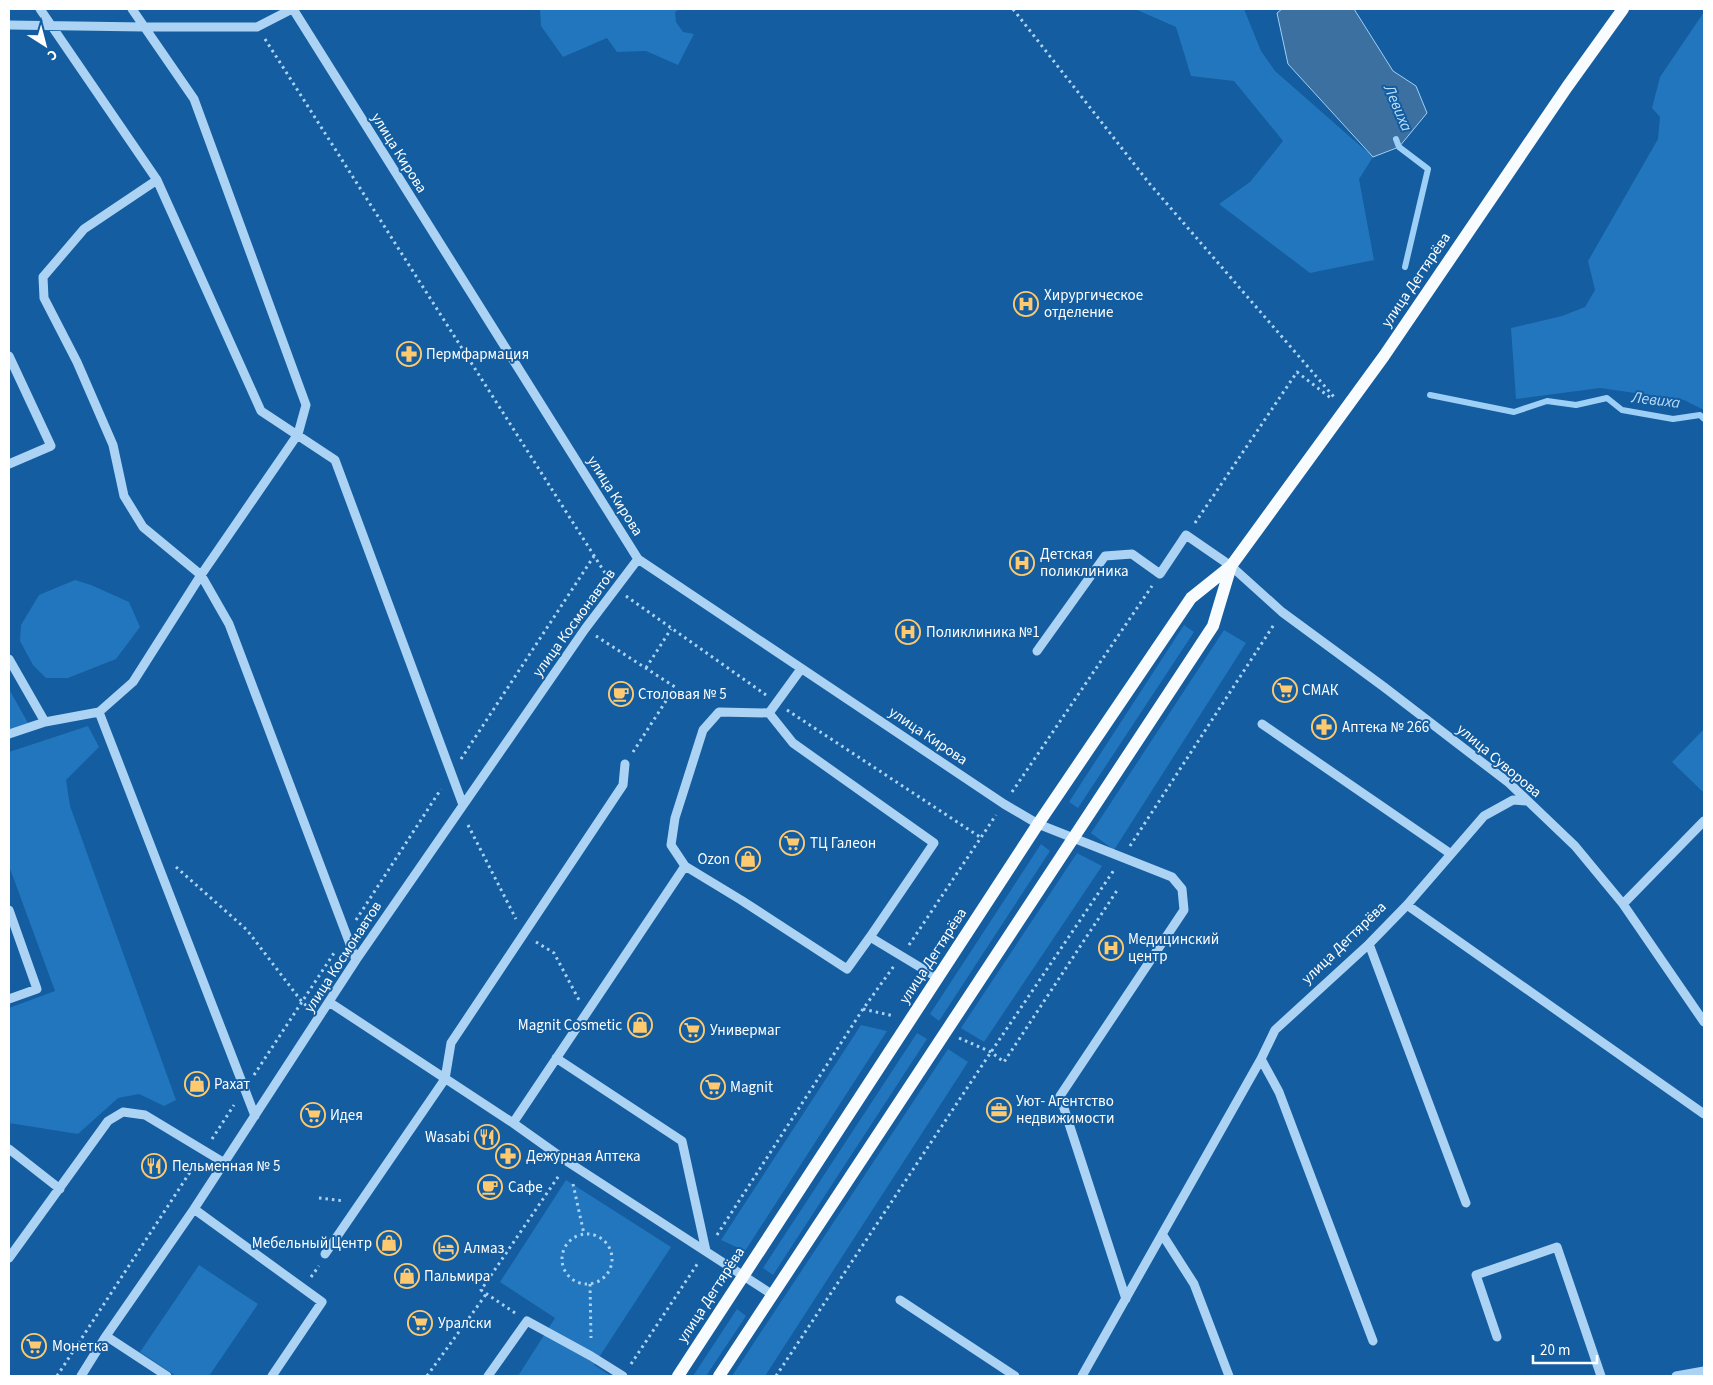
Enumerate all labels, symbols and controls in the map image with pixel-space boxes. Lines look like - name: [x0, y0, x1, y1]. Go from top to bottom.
- north arrow: [20, 20, 70, 70]
- text: С: [43, 44, 61, 65]
- water label: Левиха: [1378, 80, 1418, 135]
- street label: улица Кирова: [366, 109, 432, 197]
- street label: улица Дегтярёва: [1376, 228, 1456, 332]
- place label: Хирургическое отделение: [1044, 285, 1143, 323]
- hospital icon: Хирургическое отделение: [1013, 291, 1039, 317]
- pharmacy icon: Пермфармация: [396, 341, 422, 367]
- place label: Пермфармация: [426, 344, 529, 365]
- water label: Левиха: [1629, 386, 1682, 414]
- street label: улица Кирова: [582, 452, 648, 540]
- place label: Детская поликлиника: [1040, 544, 1128, 582]
- hospital icon: Детская поликлиника: [1009, 550, 1035, 576]
- street label: улица Космонавтов: [528, 564, 621, 681]
- hospital icon: Поликлиника №1: [895, 619, 921, 645]
- place label: Поликлиника №1: [926, 622, 1040, 643]
- supermarket icon: СМАК: [1272, 677, 1298, 703]
- place label: СМАК: [1302, 680, 1339, 701]
- cafe icon: Столовая № 5: [608, 681, 634, 707]
- place label: Столовая № 5: [638, 684, 727, 705]
- street label: улица Кирова: [884, 702, 972, 770]
- pharmacy icon: Аптека № 266: [1311, 714, 1337, 740]
- place label: Аптека № 266: [1342, 717, 1429, 738]
- street label: улица Суворова: [1452, 719, 1546, 803]
- supermarket icon: ТЦ Галеон: [779, 830, 805, 856]
- place label: ТЦ Галеон: [810, 833, 876, 854]
- shop icon: Ozon: [735, 846, 761, 872]
- place label: Ozon: [698, 849, 730, 870]
- street label: улица Космонавтов: [299, 897, 387, 1017]
- street label: улица Дегтярёва: [1297, 897, 1391, 989]
- street label: улица Дегтярёва: [894, 904, 972, 1008]
- place label: Медицинский центр: [1128, 929, 1219, 967]
- hospital icon: Медицинский центр: [1098, 935, 1124, 961]
- shop icon: Magnit Cosmetic: [627, 1012, 653, 1038]
- place label: Magnit Cosmetic: [518, 1015, 622, 1036]
- supermarket icon: Универмаг: [679, 1017, 705, 1043]
- place label: Универмаг: [710, 1020, 781, 1041]
- shop icon: Рахат: [184, 1071, 210, 1097]
- place label: Рахат: [214, 1074, 250, 1095]
- supermarket icon: Magnit: [700, 1074, 726, 1100]
- place label: Magnit: [730, 1077, 773, 1098]
- place label: Уют- Агентство недвижимости: [1016, 1091, 1114, 1129]
- office icon: Уют- Агентство недвижимости: [986, 1097, 1012, 1123]
- supermarket icon: Идея: [300, 1102, 326, 1128]
- place label: Идея: [330, 1105, 363, 1126]
- restaurant icon: Wasabi: [474, 1124, 500, 1150]
- place label: Wasabi: [425, 1127, 470, 1148]
- pharmacy icon: Дежурная Аптека: [495, 1143, 521, 1169]
- place label: Дежурная Аптека: [526, 1146, 641, 1167]
- restaurant icon: Пельменная № 5: [141, 1153, 167, 1179]
- place label: Пельменная № 5: [172, 1156, 280, 1177]
- cafe icon: Сафе: [477, 1174, 503, 1200]
- place label: Сафе: [508, 1177, 543, 1198]
- shop icon: Мебельный Центр: [376, 1230, 402, 1256]
- place label: Мебельный Центр: [252, 1233, 372, 1254]
- hotel icon: Алмаз: [433, 1235, 459, 1261]
- place label: Алмаз: [464, 1238, 504, 1259]
- street label: улица Дегтярёва: [672, 1243, 750, 1347]
- shop icon: Пальмира: [394, 1263, 420, 1289]
- place label: Пальмира: [424, 1266, 490, 1287]
- supermarket icon: Уралски: [407, 1310, 433, 1336]
- place label: Уралски: [438, 1313, 492, 1334]
- scale bar: [1533, 1332, 1597, 1364]
- supermarket icon: Монетка: [21, 1333, 47, 1359]
- place label: Монетка: [52, 1336, 109, 1357]
- text: 20 m: [1540, 1340, 1570, 1361]

